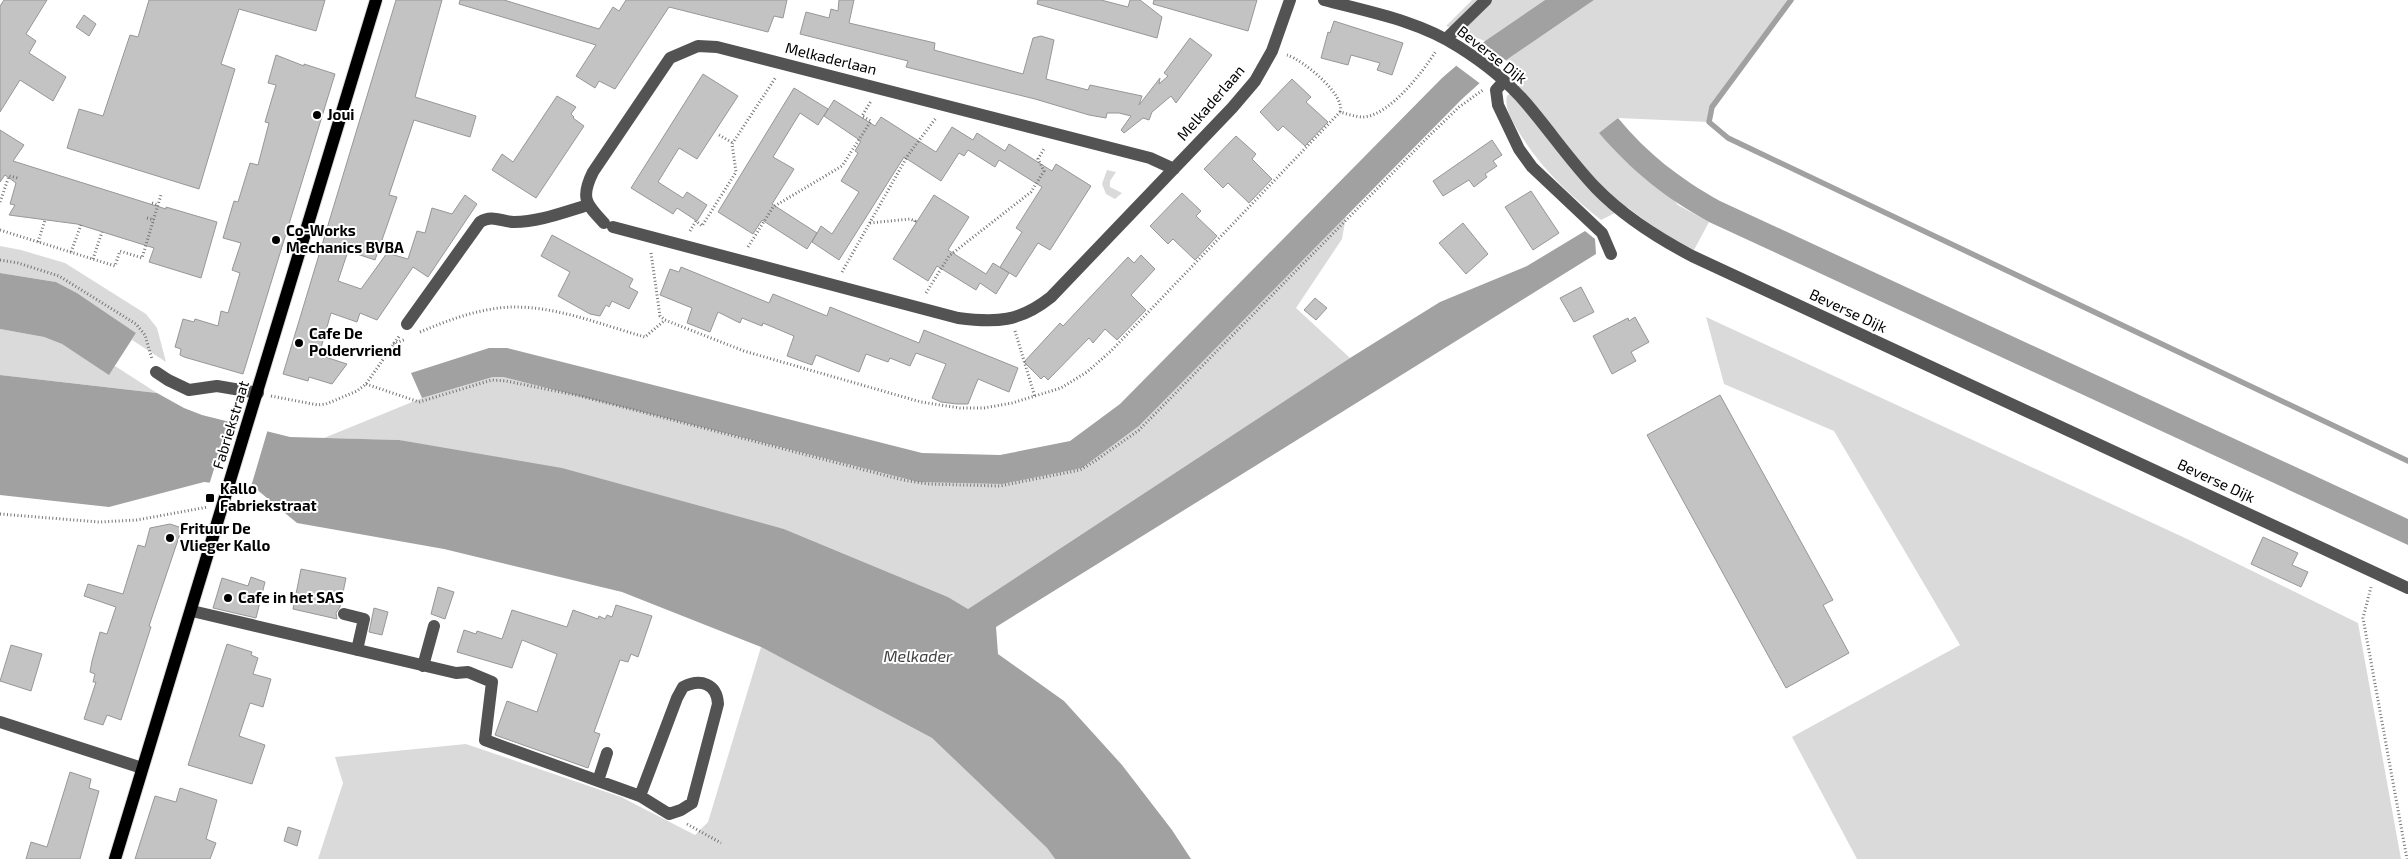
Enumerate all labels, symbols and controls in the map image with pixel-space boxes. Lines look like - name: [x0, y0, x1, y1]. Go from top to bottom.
- street label: Beverse Dijk: [1454, 21, 1531, 88]
- street label: Melkaderlaan: [784, 38, 879, 78]
- street label: Melkaderlaan: [1173, 61, 1248, 144]
- place label: Joui: [327, 105, 354, 123]
- marker: Joui: [311, 109, 323, 121]
- place label: Co-Works Mechanics BVBA: [286, 221, 404, 256]
- marker: Co-Works Mechanics BVBA: [270, 234, 282, 246]
- street label: Beverse Dijk: [1806, 284, 1890, 337]
- place label: Cafe De Poldervriend: [309, 324, 401, 359]
- marker: Cafe De Poldervriend: [293, 337, 305, 349]
- street label: Fabriekstraat: [208, 378, 252, 471]
- street label: Beverse Dijk: [2174, 454, 2258, 507]
- place label: Kallo Fabriekstraat: [220, 479, 317, 514]
- marker: Kallo Fabriekstraat: [204, 492, 216, 504]
- place label: Frituur De Vlieger Kallo: [180, 519, 270, 554]
- marker: Frituur De Vlieger Kallo: [164, 532, 176, 544]
- place label: Cafe in het SAS: [238, 588, 344, 606]
- marker: Cafe in het SAS: [222, 592, 234, 604]
- water label: Melkader: [884, 646, 953, 665]

